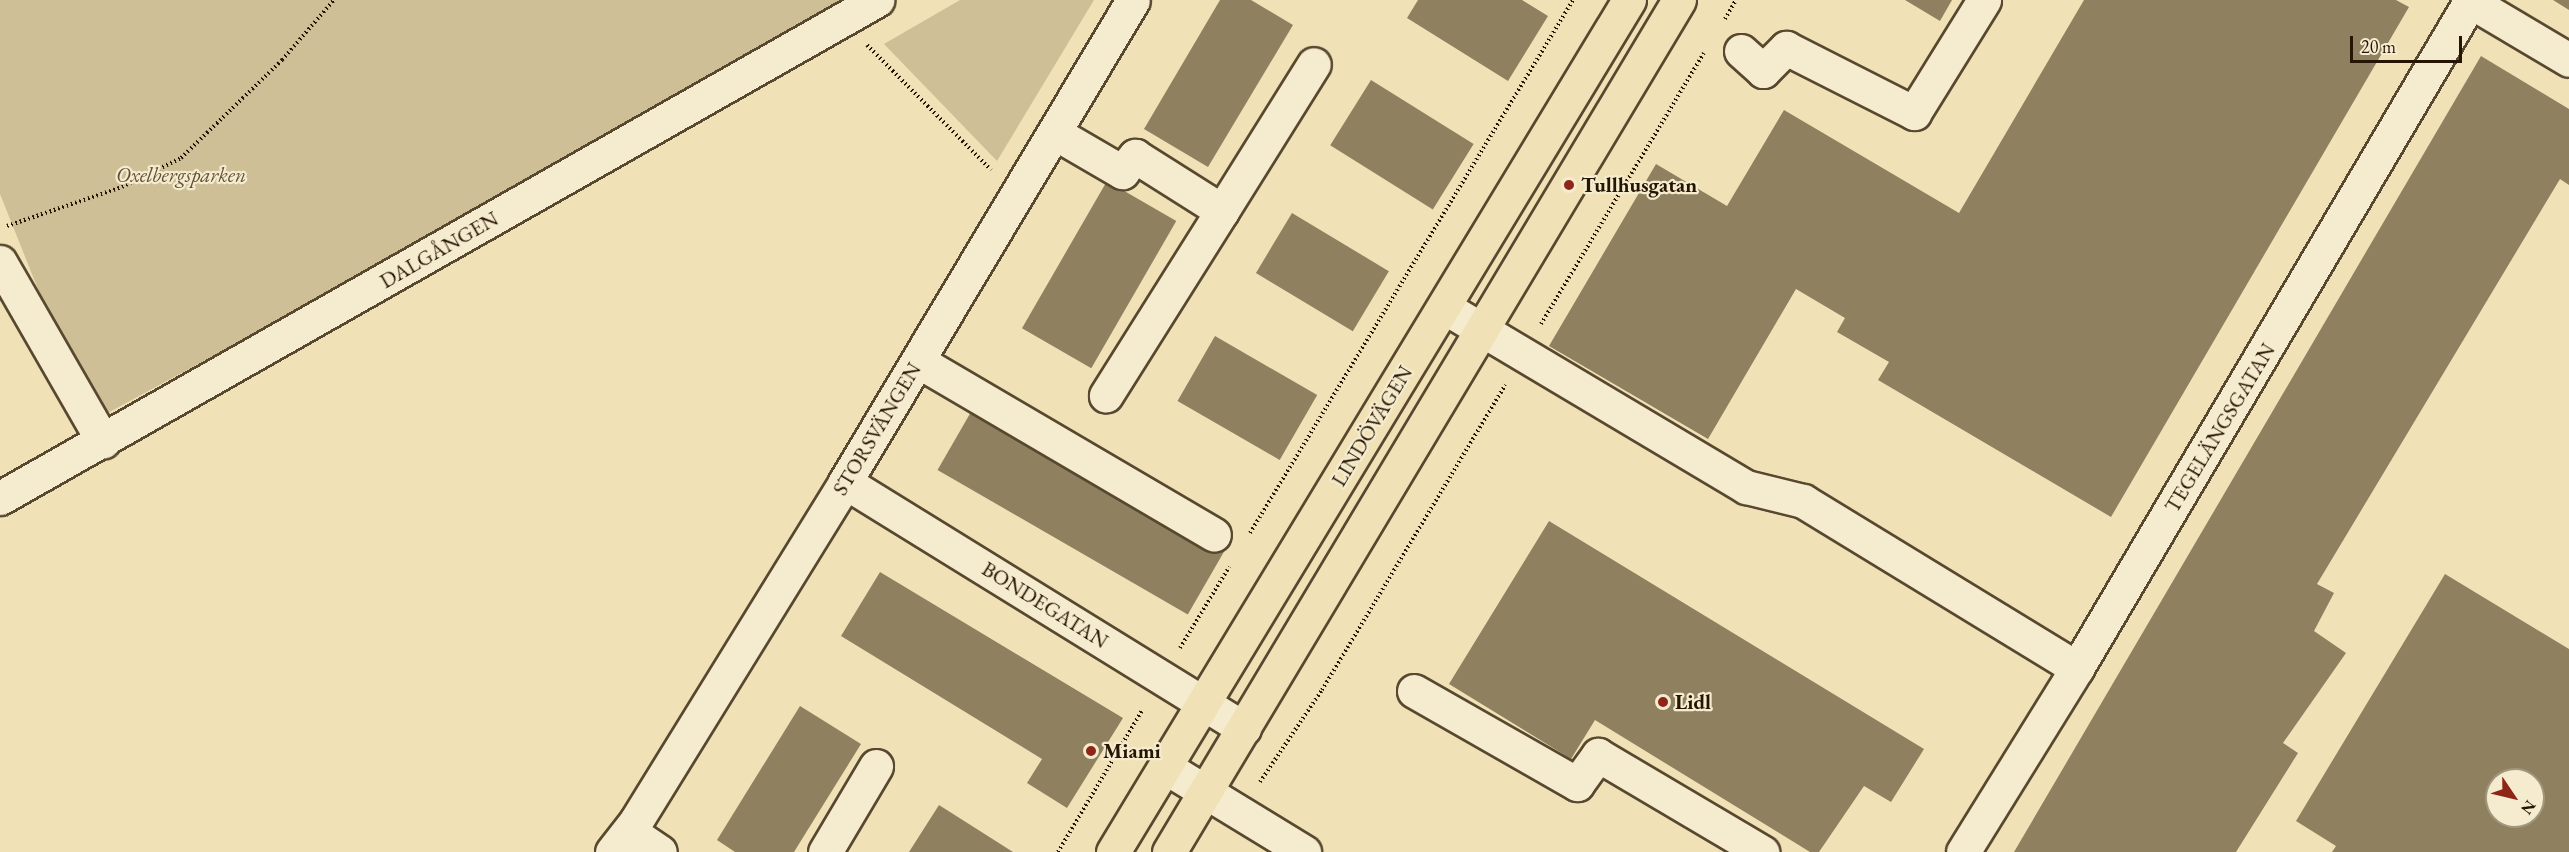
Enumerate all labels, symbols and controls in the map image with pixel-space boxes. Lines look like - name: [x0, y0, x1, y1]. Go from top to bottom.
- scale bar: [2353, 24, 2466, 62]
- text: 20 m: [2361, 35, 2396, 58]
- park label: Oxelbergsparken: [116, 162, 246, 188]
- place label: Tullhusgatan: [1581, 172, 1697, 198]
- marker: Tullhusgatan: [1562, 178, 1576, 192]
- street label: DALGÅNGEN: [375, 206, 503, 294]
- street label: TEGELÄNGSGATAN: [2160, 339, 2280, 517]
- street label: STORSVÄNGEN: [827, 358, 927, 500]
- street label: LINDÖVÄGEN: [1326, 361, 1418, 491]
- street label: BONDEGATAN: [977, 556, 1113, 654]
- place label: Lidl: [1675, 689, 1711, 715]
- marker: Lidl: [1656, 695, 1670, 709]
- place label: Miami: [1103, 738, 1161, 764]
- marker: Miami: [1084, 744, 1098, 758]
- north arrow: [2485, 768, 2545, 828]
- text: N: [2516, 796, 2541, 819]

